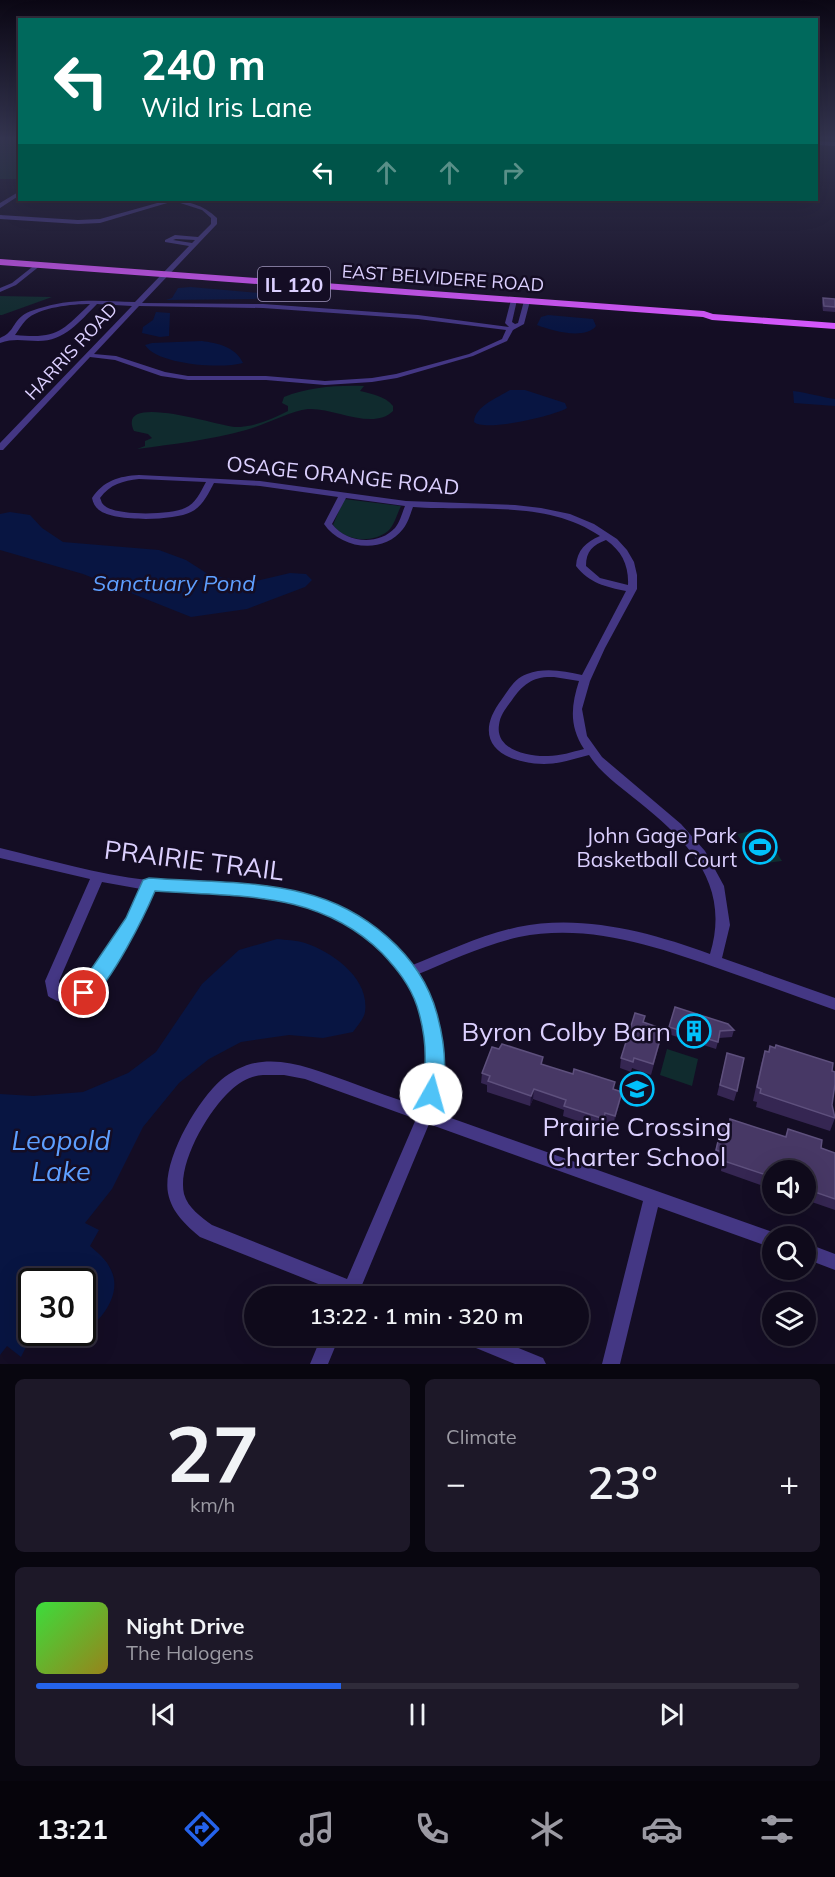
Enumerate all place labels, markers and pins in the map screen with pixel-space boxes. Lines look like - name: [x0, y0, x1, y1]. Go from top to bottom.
- place label: John Gage Park Basketball Court: [576, 822, 737, 872]
- sports icon: John Gage Park Basketball Court: [742, 829, 778, 865]
- pin: [58, 967, 109, 1018]
- building icon: Byron Colby Barn: [676, 1013, 712, 1049]
- place label: Byron Colby Barn: [462, 1015, 671, 1048]
- school or university icon: Prairie Crossing Charter School: [619, 1071, 655, 1107]
- place label: Prairie Crossing Charter School: [542, 1110, 732, 1173]

